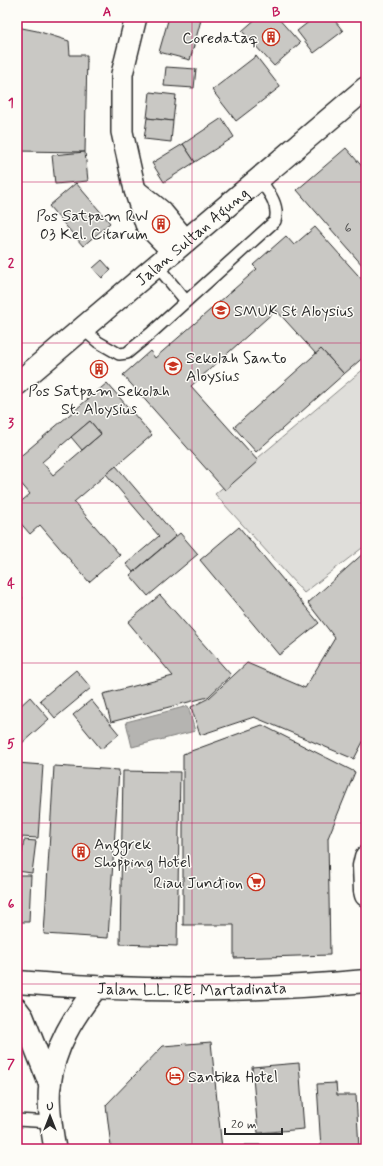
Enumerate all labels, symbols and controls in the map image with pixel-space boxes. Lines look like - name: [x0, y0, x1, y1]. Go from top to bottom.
- text: A: [103, 4, 111, 21]
- text: B: [272, 4, 281, 21]
- building icon: Coredataq: [261, 27, 281, 47]
- place label: Coredataq: [182, 28, 258, 49]
- text: 1: [8, 95, 14, 112]
- street label: Jalan Sultan Agung: [132, 183, 254, 291]
- place label: Pos Satpam RW 03 Kel. Citarum: [36, 206, 148, 245]
- building icon: Pos Satpam RW 03 Kel. Citarum: [151, 214, 171, 234]
- house number: 6: [344, 219, 352, 237]
- text: 2: [8, 255, 15, 272]
- school or university icon: SMUK St Aloysius: [211, 300, 231, 320]
- place label: SMUK St Aloysius: [234, 301, 353, 322]
- place label: Sekolah Santo Aloysius: [186, 348, 287, 387]
- school or university icon: Sekolah Santo Aloysius: [163, 356, 183, 376]
- building icon: Pos Satpam Sekolah St. Aloysius: [89, 359, 109, 379]
- place label: Pos Satpam Sekolah St. Aloysius: [28, 381, 170, 420]
- text: 3: [8, 415, 14, 432]
- text: 4: [7, 576, 15, 593]
- text: 5: [7, 736, 15, 753]
- place label: Anggrek Shopping Hotel: [94, 834, 191, 873]
- building icon: Anggrek Shopping Hotel: [71, 842, 91, 862]
- supermarket icon: Riau Junction: [246, 872, 266, 892]
- place label: Riau Junction: [153, 873, 243, 894]
- text: 6: [8, 896, 15, 913]
- street label: Jalan L.L. RE. Martadinata: [96, 978, 287, 1001]
- text: 7: [7, 1056, 15, 1073]
- hotel icon: Santika Hotel: [165, 1066, 185, 1086]
- place label: Santika Hotel: [188, 1067, 278, 1088]
- north arrow: [30, 1096, 70, 1136]
- text: U: [46, 1100, 54, 1114]
- scale bar: [225, 1110, 282, 1136]
- text: 20 m: [231, 1117, 257, 1133]

